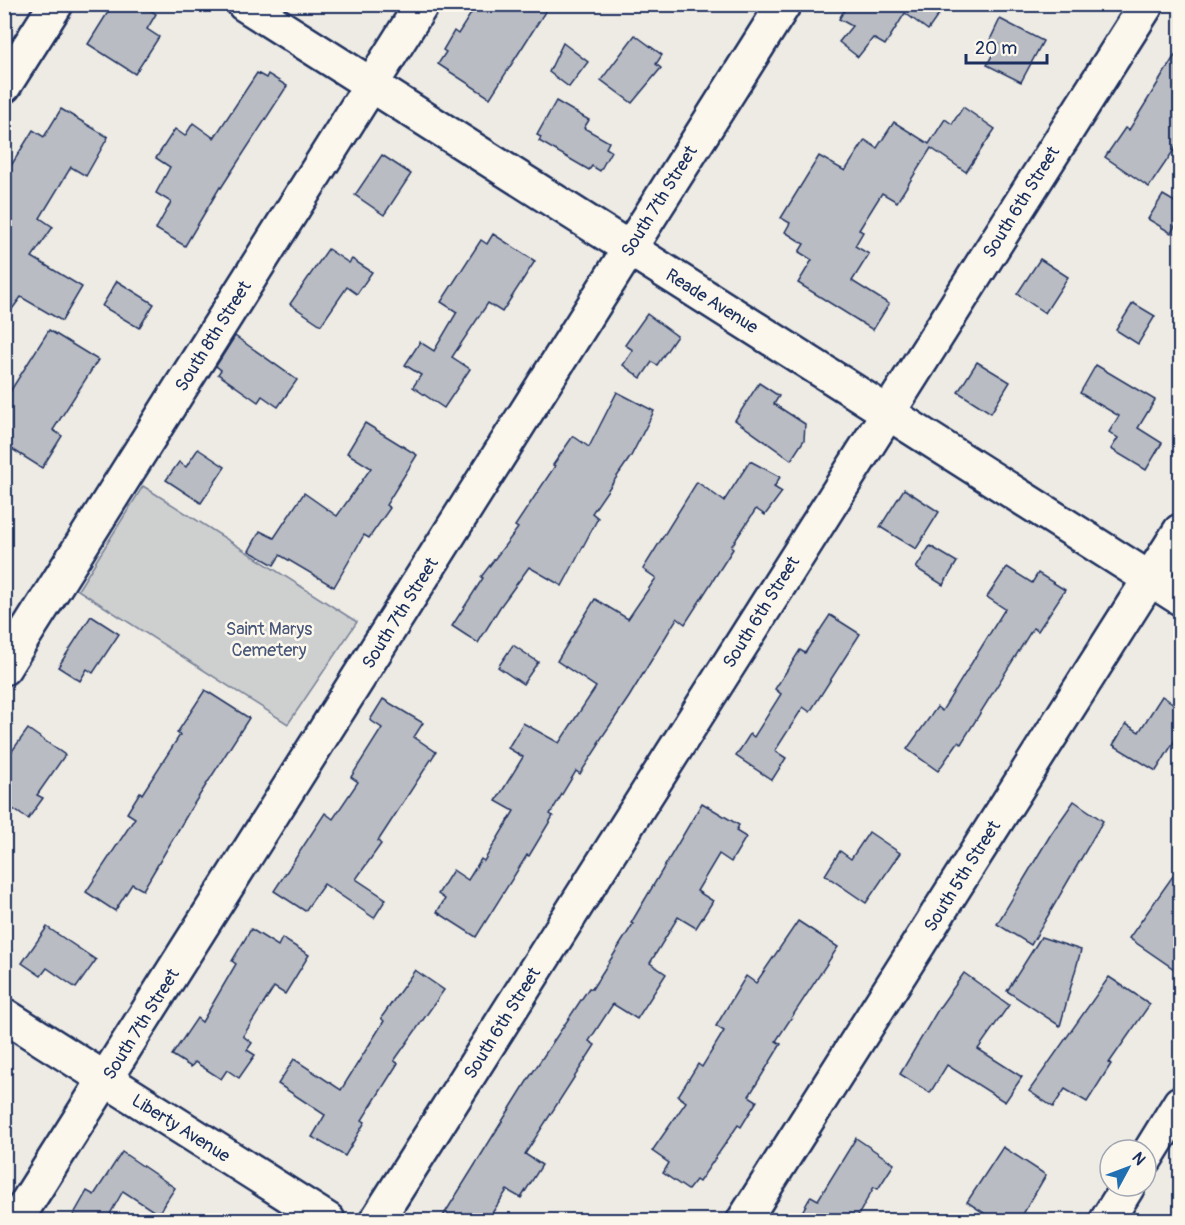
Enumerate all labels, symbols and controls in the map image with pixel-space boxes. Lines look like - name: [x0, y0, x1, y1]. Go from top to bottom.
- scale bar: [966, 27, 1047, 65]
- text: 20 m: [975, 37, 1017, 60]
- street label: South 7th Street: [616, 141, 703, 261]
- street label: South 6th Street: [978, 141, 1065, 263]
- street label: Reade Avenue: [661, 264, 762, 339]
- street label: South 8th Street: [170, 276, 257, 396]
- street label: South 6th Street: [718, 551, 805, 673]
- street label: South 7th Street: [357, 553, 444, 673]
- park label: Saint Marys Cemetery: [226, 618, 312, 662]
- street label: South 5th Street: [919, 816, 1006, 936]
- street label: South 6th Street: [459, 962, 546, 1084]
- street label: South 7th Street: [98, 964, 185, 1084]
- street label: Liberty Avenue: [127, 1089, 234, 1168]
- north arrow: [1098, 1138, 1158, 1198]
- text: N: [1127, 1148, 1150, 1170]

